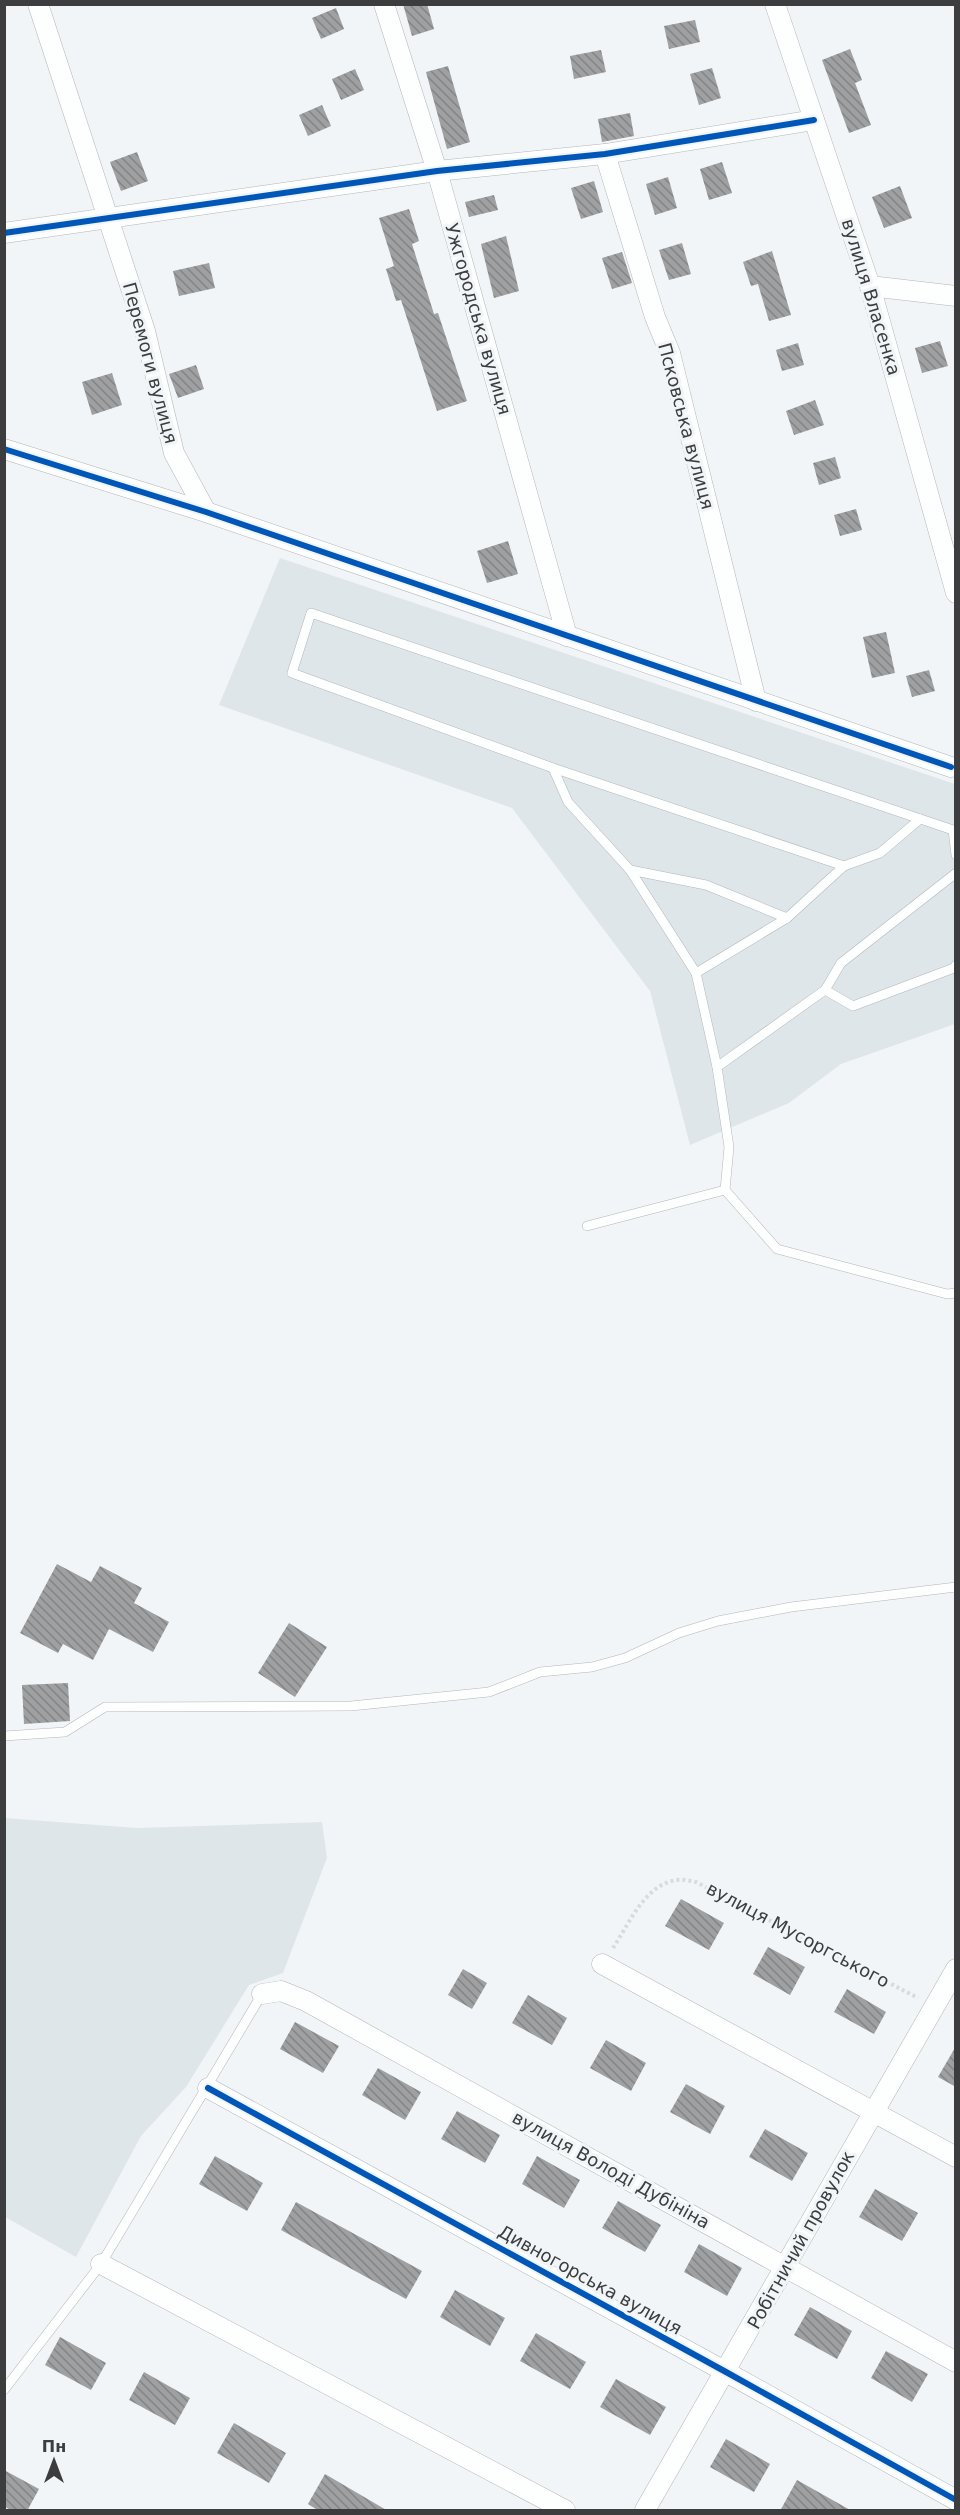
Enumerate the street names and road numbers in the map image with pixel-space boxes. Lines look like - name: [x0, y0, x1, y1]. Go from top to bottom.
- street label: вулиця Власенка: [838, 216, 905, 378]
- street label: Ужгородська вулиця: [441, 221, 516, 417]
- street label: Перемоги вулиця: [119, 280, 182, 446]
- street label: Псковська вулиця: [654, 340, 719, 511]
- street label: вулиця Мусоргського: [703, 1877, 893, 1992]
- street label: вулиця Володі Дубініна: [509, 2106, 714, 2233]
- street label: Робітничий провулок: [743, 2147, 858, 2333]
- street label: Дивногорська вулиця: [495, 2220, 686, 2339]

